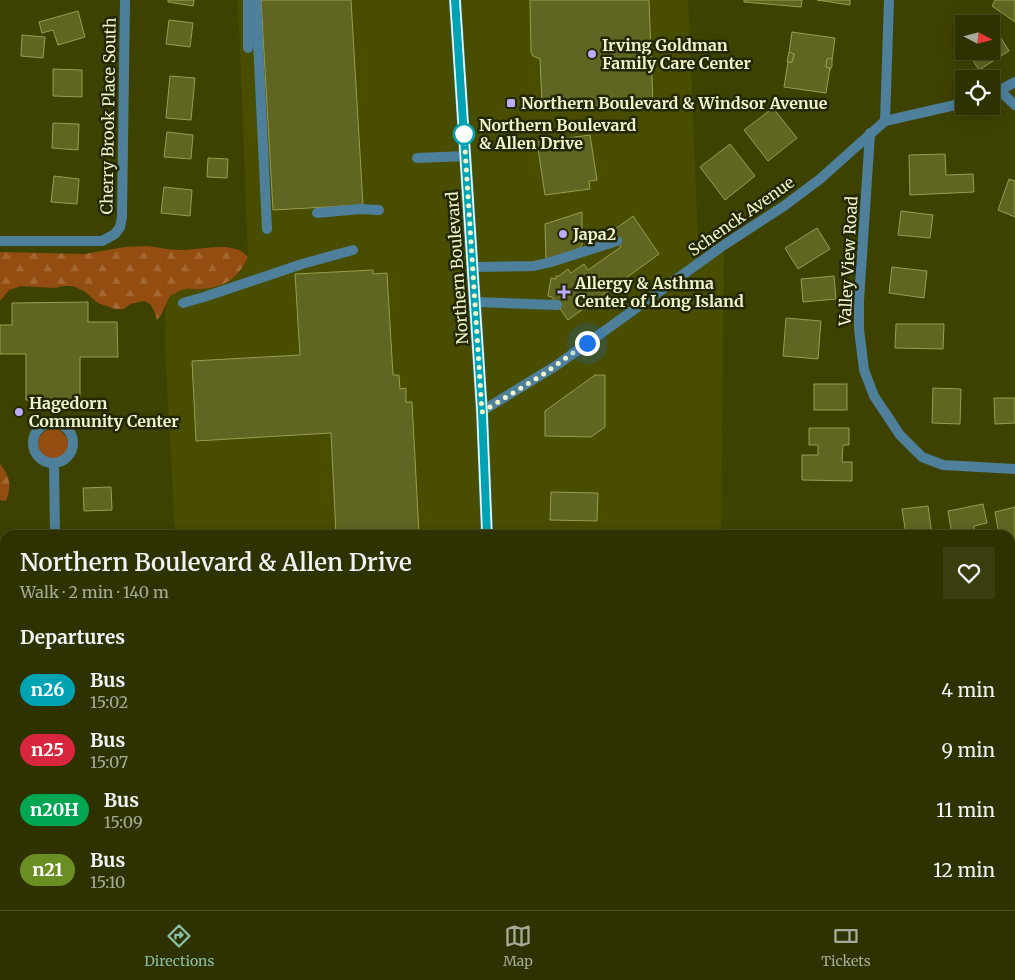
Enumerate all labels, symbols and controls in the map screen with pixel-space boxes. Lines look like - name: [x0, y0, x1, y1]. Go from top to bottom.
- north arrow: [955, 15, 1000, 60]
- map controls: [955, 15, 1000, 115]
- street label: Cherry Brook Place South: [96, 17, 120, 215]
- place label: Irving Goldman Family Care Center: [602, 35, 751, 73]
- marker: Irving Goldman Family Care Center: [586, 48, 598, 60]
- button: locate: [955, 70, 1000, 115]
- place label: Northern Boulevard & Windsor Avenue: [521, 93, 828, 113]
- marker: Northern Boulevard & Windsor Avenue: [505, 97, 517, 109]
- place label: Northern Boulevard & Allen Drive: [479, 115, 637, 153]
- marker: Northern Boulevard & Allen Drive: [453, 123, 475, 145]
- street label: Schenck Avenue: [684, 172, 798, 260]
- street label: Northern Boulevard: [442, 191, 472, 345]
- street label: Valley View Road: [835, 195, 861, 328]
- place label: Japa2: [572, 224, 616, 244]
- marker: Japa2: [557, 228, 569, 240]
- place label: Allergy & Asthma Center of Long Island: [574, 273, 744, 311]
- marker: Allergy & Asthma Center of Long Island: [557, 285, 571, 299]
- your location: [575, 331, 600, 356]
- place label: Hagedorn Community Center: [29, 393, 179, 431]
- marker: Hagedorn Community Center: [13, 406, 25, 418]
- text: Northern Boulevard & Allen Drive: [20, 547, 412, 578]
- button: heart: [943, 547, 995, 599]
- text: Walk · 2 min · 140 m: [20, 582, 169, 602]
- text: Departures: [20, 625, 125, 649]
- text: Bus: [90, 668, 125, 692]
- text: n26: [31, 678, 64, 701]
- text: 4 min: [941, 678, 995, 702]
- text: 15:02: [90, 692, 128, 712]
- text: Bus: [90, 728, 125, 752]
- text: n25: [31, 738, 64, 761]
- text: 9 min: [941, 738, 995, 762]
- text: 15:07: [90, 752, 128, 772]
- text: Bus: [104, 788, 139, 812]
- text: n20H: [30, 798, 79, 821]
- text: 11 min: [936, 798, 995, 822]
- text: 15:09: [104, 812, 143, 832]
- text: Bus: [90, 848, 125, 872]
- text: n21: [32, 858, 63, 881]
- text: 12 min: [933, 858, 995, 882]
- text: 15:10: [90, 872, 125, 892]
- tab: Directions: [144, 922, 214, 970]
- tab: Map: [503, 922, 533, 970]
- tab: Tickets: [821, 922, 871, 970]

